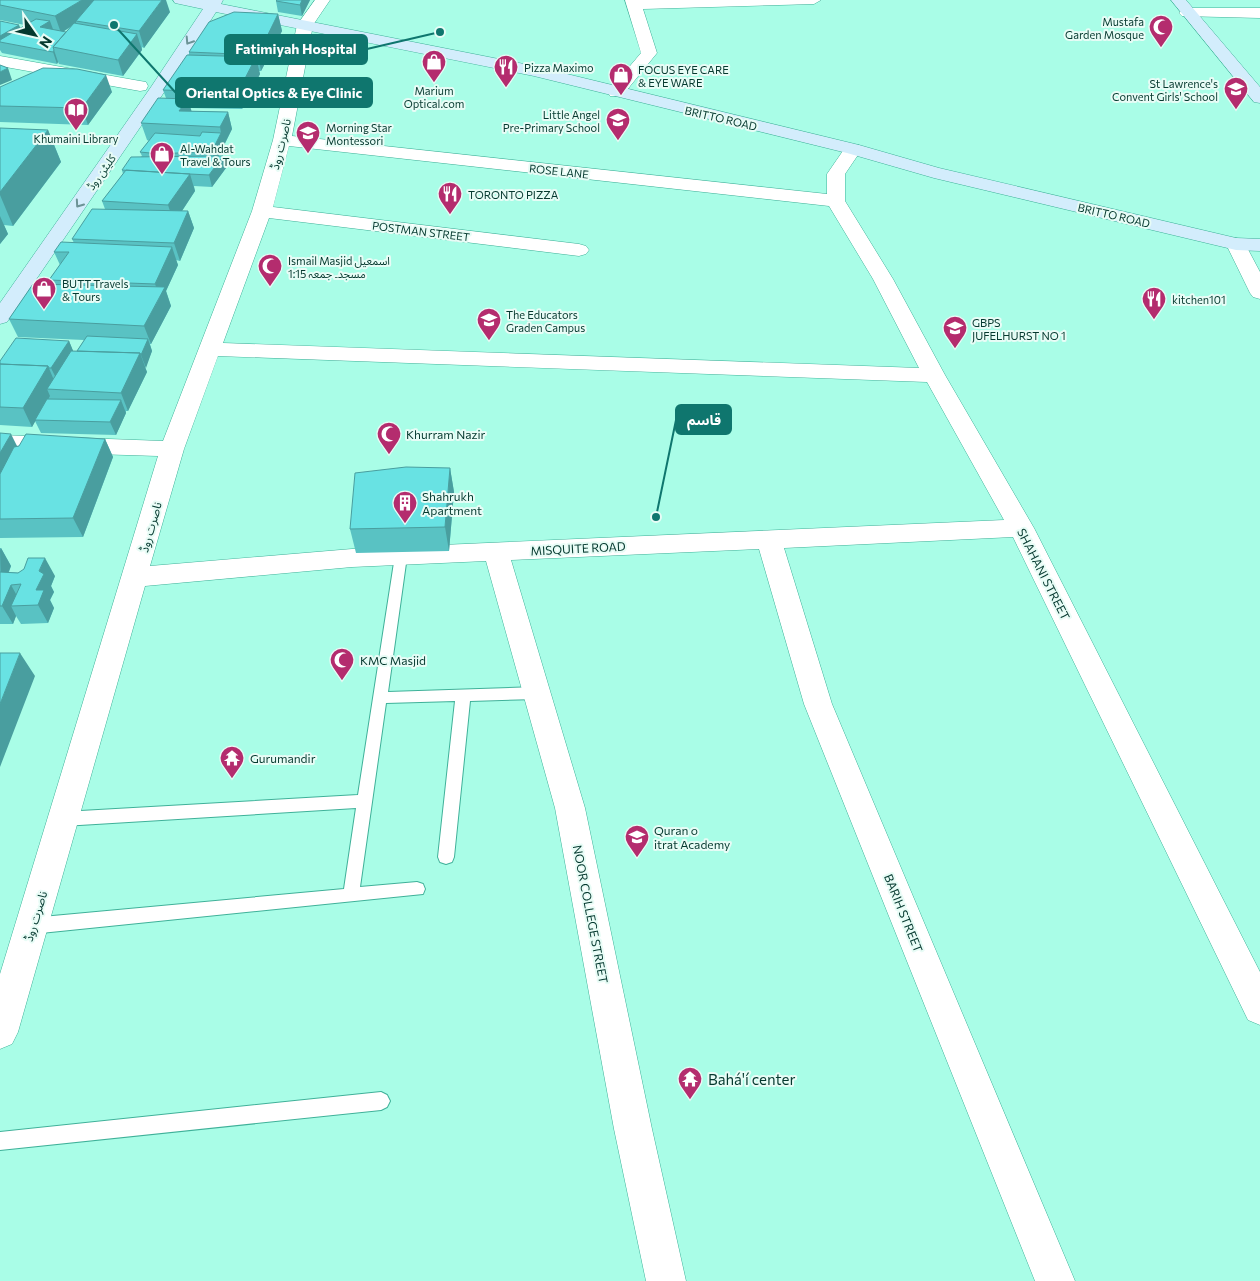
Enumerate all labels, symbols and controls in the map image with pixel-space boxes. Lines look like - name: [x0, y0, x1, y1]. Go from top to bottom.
- north arrow: [10, 10, 60, 60]
- mosque icon: Mustafa Garden Mosque: [1148, 14, 1174, 48]
- place label: Mustafa Garden Mosque: [1065, 15, 1144, 41]
- text: N: [36, 33, 56, 52]
- callout: Fatimiyah Hospital: [225, 35, 367, 64]
- one-way arrow: [186, 36, 196, 45]
- text: Fatimiyah Hospital: [235, 40, 357, 57]
- shop icon: Marium Optical.com: [421, 49, 447, 83]
- restaurant icon: Pizza Maximo: [493, 54, 519, 88]
- place label: Pizza Maximo: [524, 61, 594, 74]
- shop icon: FOCUS EYE CARE & EYE WARE: [608, 62, 634, 96]
- place label: FOCUS EYE CARE & EYE WARE: [638, 63, 729, 89]
- school or university icon: St Lawrence's Convent Girls' School: [1223, 76, 1249, 110]
- place label: St Lawrence's Convent Girls' School: [1112, 77, 1218, 103]
- callout: Oriental Optics & Eye Clinic: [176, 78, 372, 107]
- text: Oriental Optics & Eye Clinic: [186, 84, 363, 101]
- place label: Marium Optical.com: [404, 84, 464, 110]
- library icon: Khumaini Library: [63, 97, 89, 131]
- street label: BRITTO ROAD: [684, 103, 758, 133]
- school or university icon: Little Angel Pre-Primary School: [605, 107, 631, 141]
- place label: Little Angel Pre-Primary School: [503, 108, 600, 134]
- street label: ناصرت روڈ: [267, 117, 294, 171]
- school or university icon: Morning Star Montessori: [295, 120, 321, 154]
- place label: Morning Star Montessori: [326, 121, 393, 147]
- place label: Khumaini Library: [34, 132, 119, 145]
- shop icon: Al-Wahdat Travel & Tours: [149, 141, 175, 175]
- place label: Al-Wahdat Travel & Tours: [180, 142, 251, 168]
- street label: کلیٹن روڈ: [84, 151, 119, 193]
- street label: ROSE LANE: [528, 161, 590, 181]
- restaurant icon: TORONTO PIZZA: [437, 181, 463, 215]
- place label: TORONTO PIZZA: [468, 188, 559, 201]
- one-way arrow: [76, 199, 85, 208]
- street label: BRITTO ROAD: [1077, 200, 1151, 230]
- street label: POSTMAN STREET: [371, 219, 471, 243]
- mosque icon: Ismail Masjid اسمعیل مسجد۔ جمعہ 1:15: [257, 253, 283, 287]
- place label: Ismail Masjid اسمعیل مسجد۔ جمعہ 1:15: [288, 254, 390, 280]
- shop icon: BUTT Travels & Tours: [31, 276, 57, 310]
- place label: BUTT Travels & Tours: [62, 277, 128, 303]
- restaurant icon: kitchen101: [1141, 286, 1167, 320]
- place label: kitchen101: [1172, 293, 1226, 306]
- school or university icon: The Educators Graden Campus: [476, 307, 502, 341]
- place label: The Educators Graden Campus: [506, 308, 585, 334]
- school or university icon: GBPS JUFELHURST NO 1: [942, 315, 968, 349]
- place label: GBPS JUFELHURST NO 1: [972, 316, 1066, 343]
- callout: قاسم: [676, 405, 731, 434]
- text: قاسم: [687, 411, 721, 431]
- mosque icon: Khurram Nazir: [376, 421, 402, 455]
- place label: Khurram Nazir: [406, 427, 486, 441]
- place label: Shahrukh Apartment: [422, 489, 482, 517]
- building icon: Shahrukh Apartment: [392, 490, 418, 524]
- street label: ناصرت روڈ: [136, 500, 165, 554]
- street label: SHAHANI STREET: [1015, 526, 1073, 622]
- street label: MISQUITE ROAD: [530, 539, 626, 557]
- mosque icon: KMC Masjid: [329, 647, 355, 681]
- place label: KMC Masjid: [360, 653, 426, 667]
- temple icon: Gurumandir: [219, 745, 245, 779]
- place label: Gurumandir: [250, 751, 316, 765]
- place label: Quran o itrat Academy: [654, 823, 730, 851]
- school or university icon: Quran o itrat Academy: [624, 824, 650, 858]
- street label: NOOR COLLEGE STREET: [571, 844, 611, 985]
- street label: BARIH STREET: [882, 872, 926, 954]
- street label: ناصرت روڈ: [21, 889, 50, 943]
- temple icon: Bahá'í center: [677, 1066, 703, 1100]
- place label: Bahá'í center: [708, 1070, 796, 1088]

